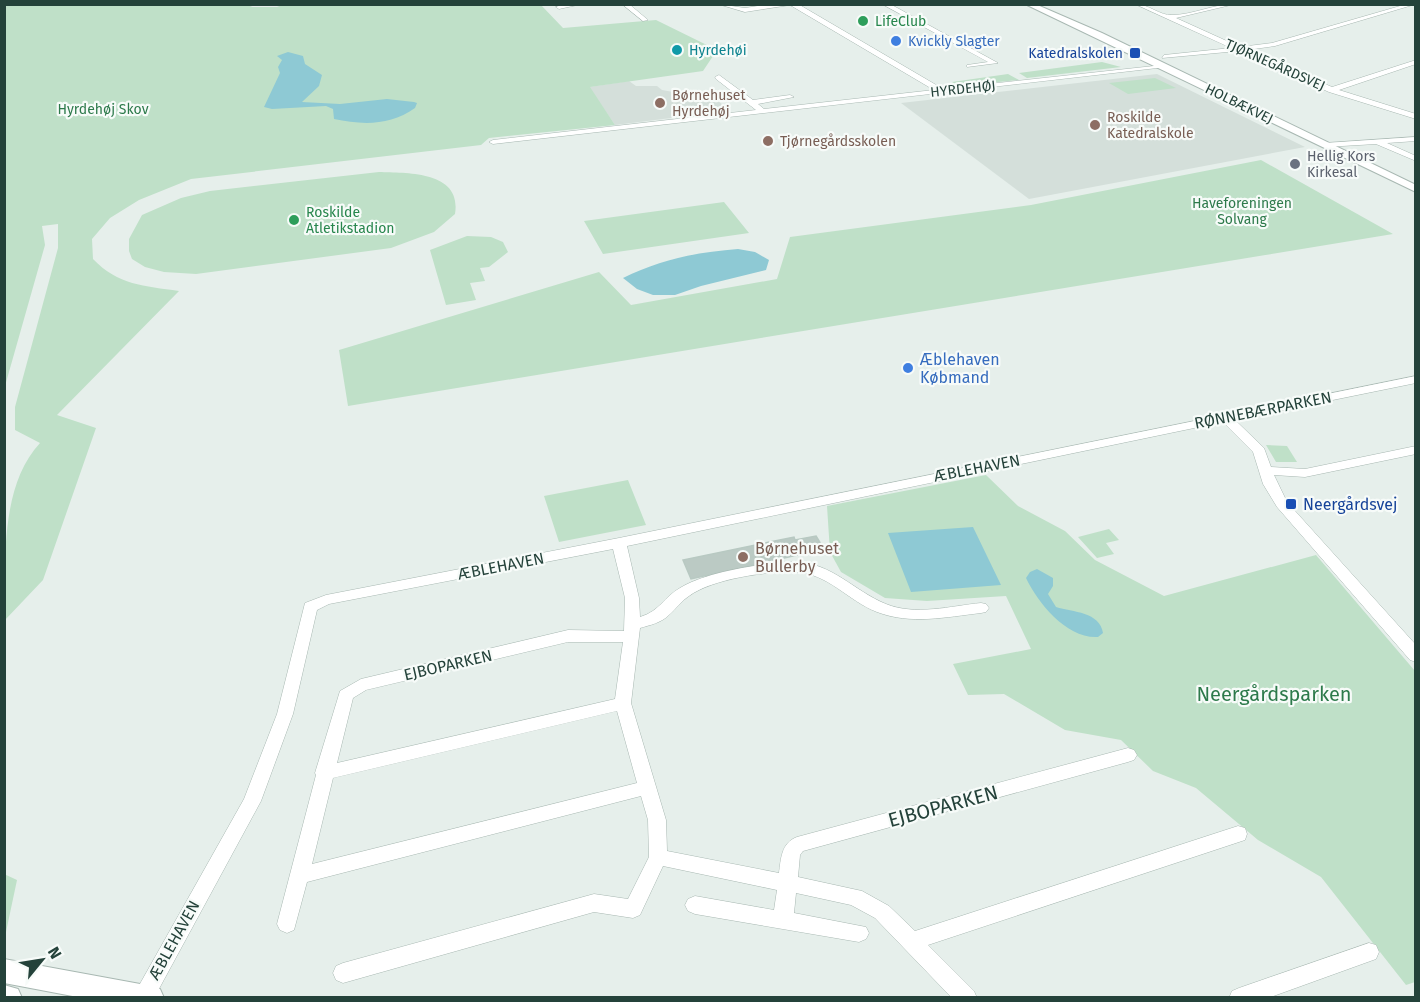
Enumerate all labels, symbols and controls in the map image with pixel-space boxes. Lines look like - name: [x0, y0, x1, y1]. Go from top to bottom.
- place label: LifeClub: [875, 13, 926, 30]
- marker: LifeClub: [856, 14, 870, 28]
- place label: Kvickly Slagter: [908, 33, 1000, 50]
- marker: Kvickly Slagter: [889, 34, 903, 48]
- street label: TJØRNEGÅRDSVEJ: [1222, 34, 1328, 95]
- place label: Hyrdehøi: [689, 42, 747, 59]
- marker: Hyrdehøi: [670, 43, 684, 57]
- place label: Katedralskolen: [1028, 45, 1123, 62]
- marker: Katedralskolen: [1128, 46, 1142, 60]
- street label: HYRDEHØJ: [930, 77, 996, 101]
- street label: HOLBÆKVEJ: [1202, 80, 1276, 128]
- place label: Børnehuset Hyrdehøj: [672, 87, 746, 120]
- marker: Børnehuset Hyrdehøj: [653, 96, 667, 110]
- park label: Hyrdehøj Skov: [57, 101, 149, 118]
- place label: Roskilde Katedralskole: [1107, 109, 1194, 142]
- marker: Roskilde Katedralskole: [1088, 118, 1102, 132]
- place label: Tjørnegårdsskolen: [780, 133, 896, 150]
- marker: Tjørnegårdsskolen: [761, 134, 775, 148]
- place label: Hellig Kors Kirkesal: [1307, 148, 1376, 181]
- marker: Hellig Kors Kirkesal: [1288, 157, 1302, 171]
- park label: Haveforeningen Solvang: [1192, 195, 1292, 228]
- place label: Roskilde Atletikstadion: [306, 204, 395, 237]
- marker: Roskilde Atletikstadion: [287, 213, 301, 227]
- place label: Æblehaven Købmand: [919, 350, 1000, 387]
- marker: Æblehaven Købmand: [901, 361, 915, 375]
- street label: RØNNEBÆRPARKEN: [1193, 387, 1333, 433]
- street label: ÆBLEHAVEN: [931, 450, 1022, 486]
- place label: Neergårdsvej: [1303, 495, 1398, 514]
- marker: Neergårdsvej: [1284, 497, 1298, 511]
- place label: Børnehuset Bullerby: [755, 539, 839, 576]
- street label: ÆBLEHAVEN: [455, 548, 546, 584]
- marker: Børnehuset Bullerby: [736, 550, 750, 564]
- street label: EJBOPARKEN: [402, 646, 494, 684]
- park label: Neergårdsparken: [1196, 682, 1352, 706]
- street label: EJBOPARKEN: [885, 780, 1001, 832]
- street label: ÆBLEHAVEN: [144, 897, 204, 984]
- north arrow: [12, 930, 72, 990]
- text: N: [44, 943, 65, 962]

